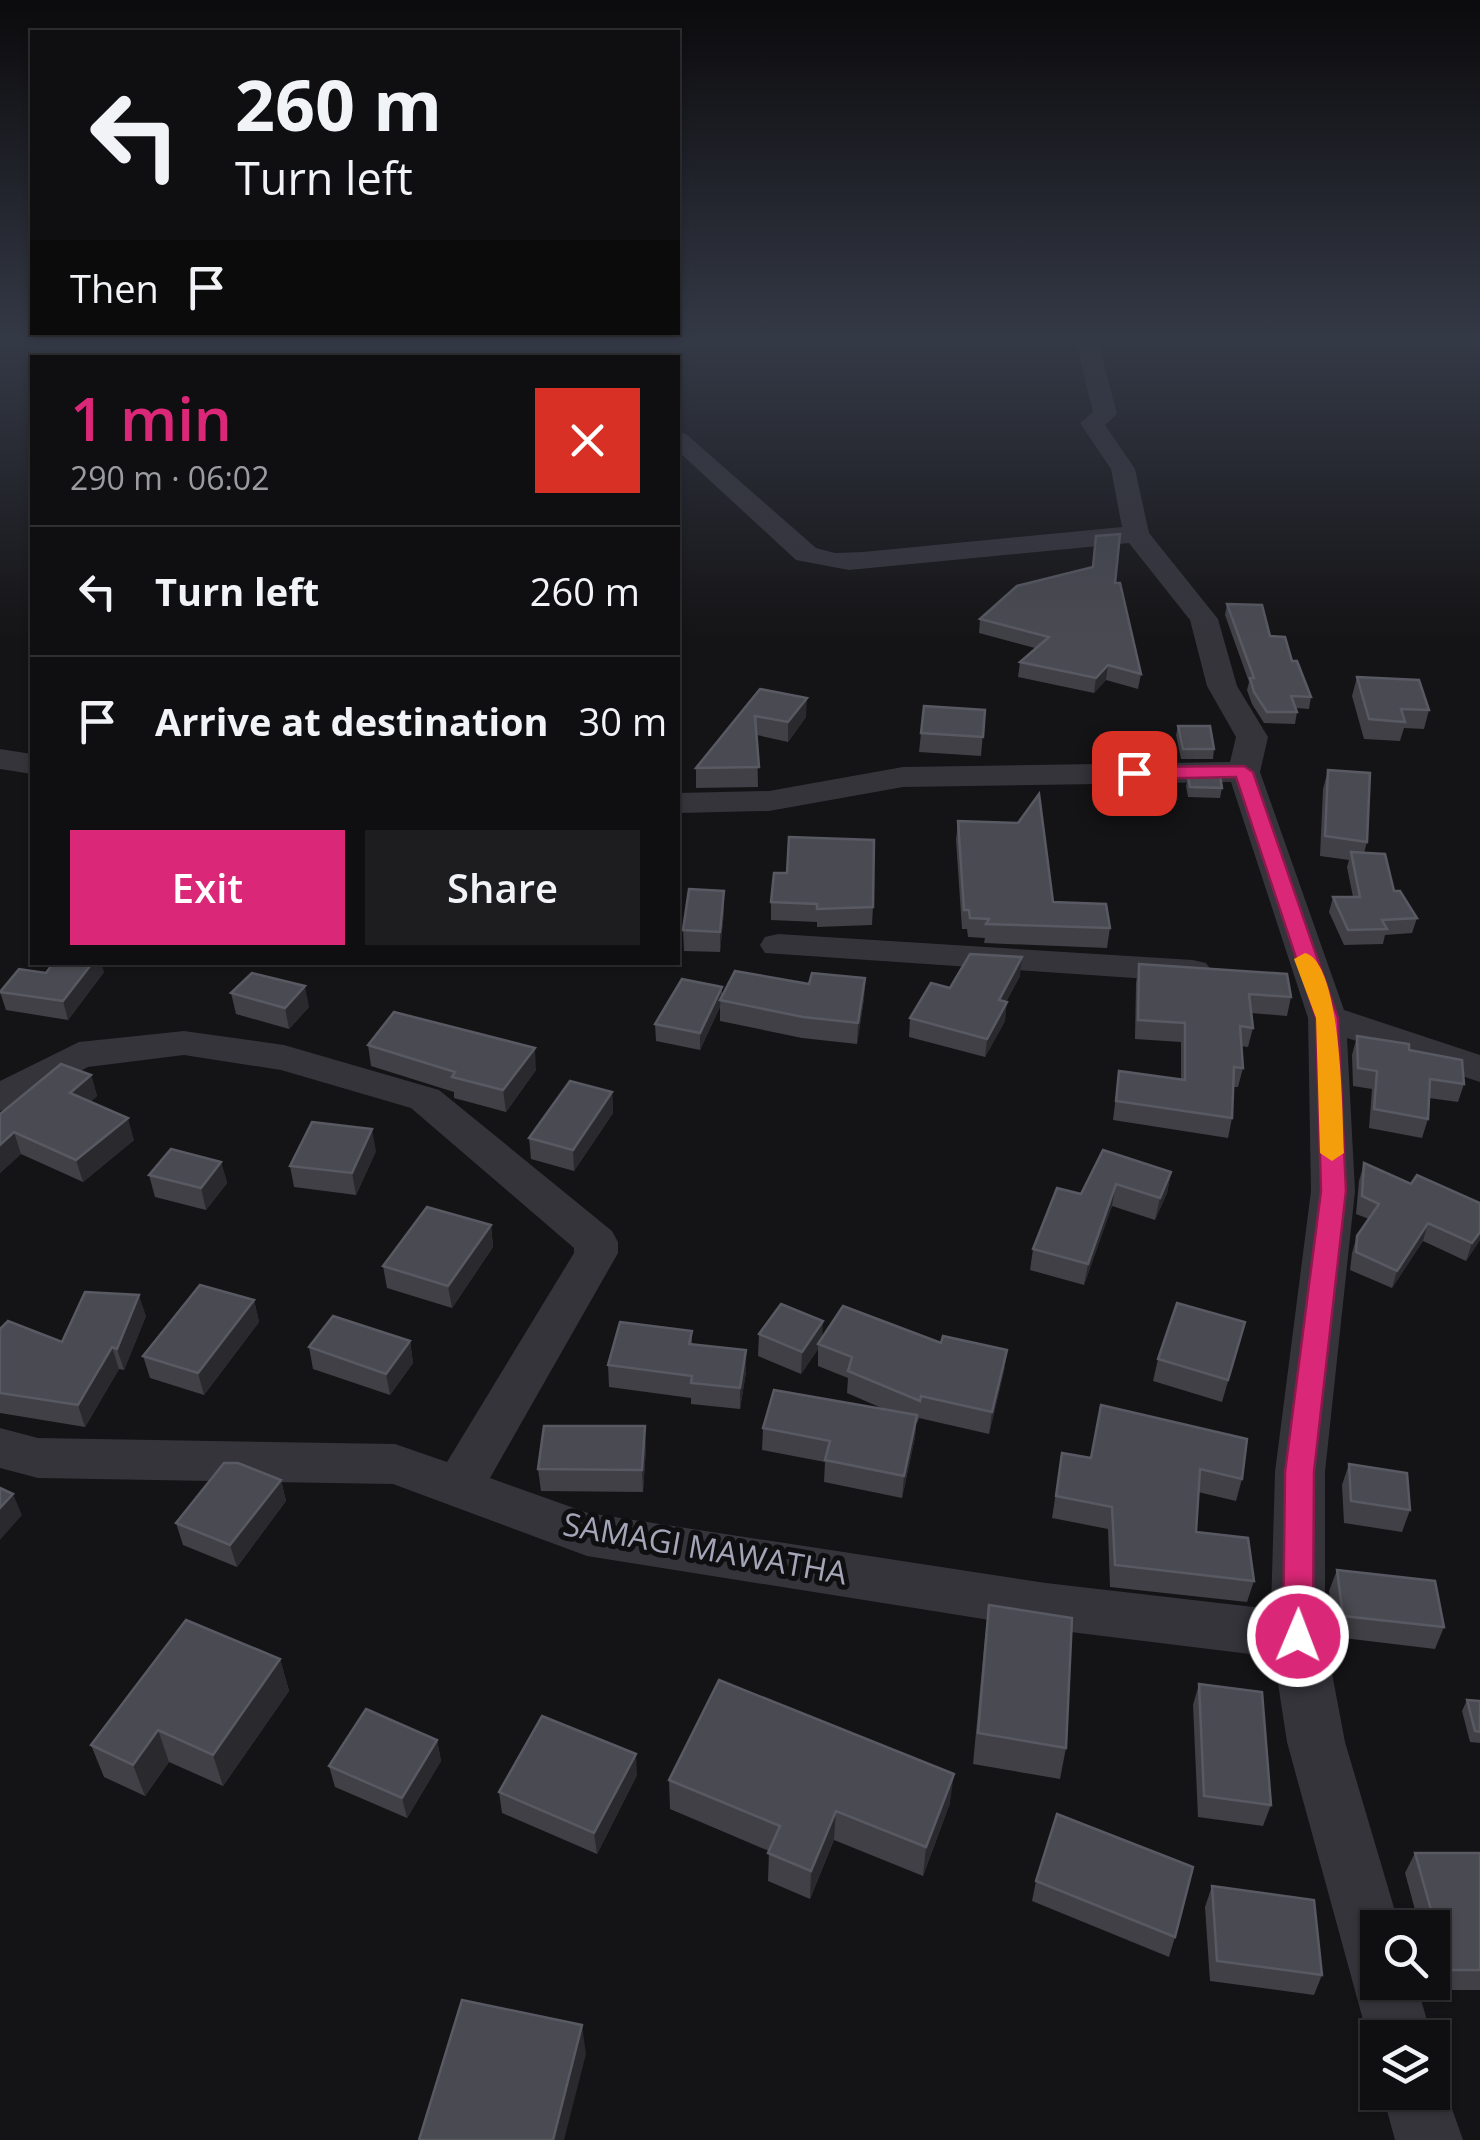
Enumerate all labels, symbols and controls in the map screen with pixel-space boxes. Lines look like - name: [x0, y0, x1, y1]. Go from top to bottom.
- text: 260 m: [235, 56, 442, 152]
- icon: left: [70, 70, 200, 200]
- text: Turn left: [235, 147, 413, 208]
- icon: arrive: [179, 260, 234, 315]
- text: Then: [70, 262, 159, 314]
- text: 1 min: [70, 377, 232, 459]
- button: close: [535, 388, 640, 493]
- text: 290 m · 06:02: [70, 456, 269, 499]
- icon: left: [70, 564, 125, 619]
- text: Turn left: [155, 565, 319, 617]
- text: 260 m: [530, 565, 640, 617]
- icon: arrive: [70, 694, 125, 749]
- text: Arrive at destination: [155, 695, 549, 747]
- text: 30 m: [579, 695, 667, 747]
- pin: [1092, 731, 1177, 816]
- icon: arrive: [1107, 746, 1162, 801]
- button: Exit: [70, 830, 345, 945]
- button: Share: [365, 830, 640, 945]
- street label: SAMAGI MAWATHA: [560, 1501, 851, 1594]
- position arrow: [1246, 1584, 1350, 1688]
- map controls: [1360, 1910, 1450, 2110]
- button: search: [1360, 1910, 1450, 2000]
- button: layers: [1360, 2020, 1450, 2110]

